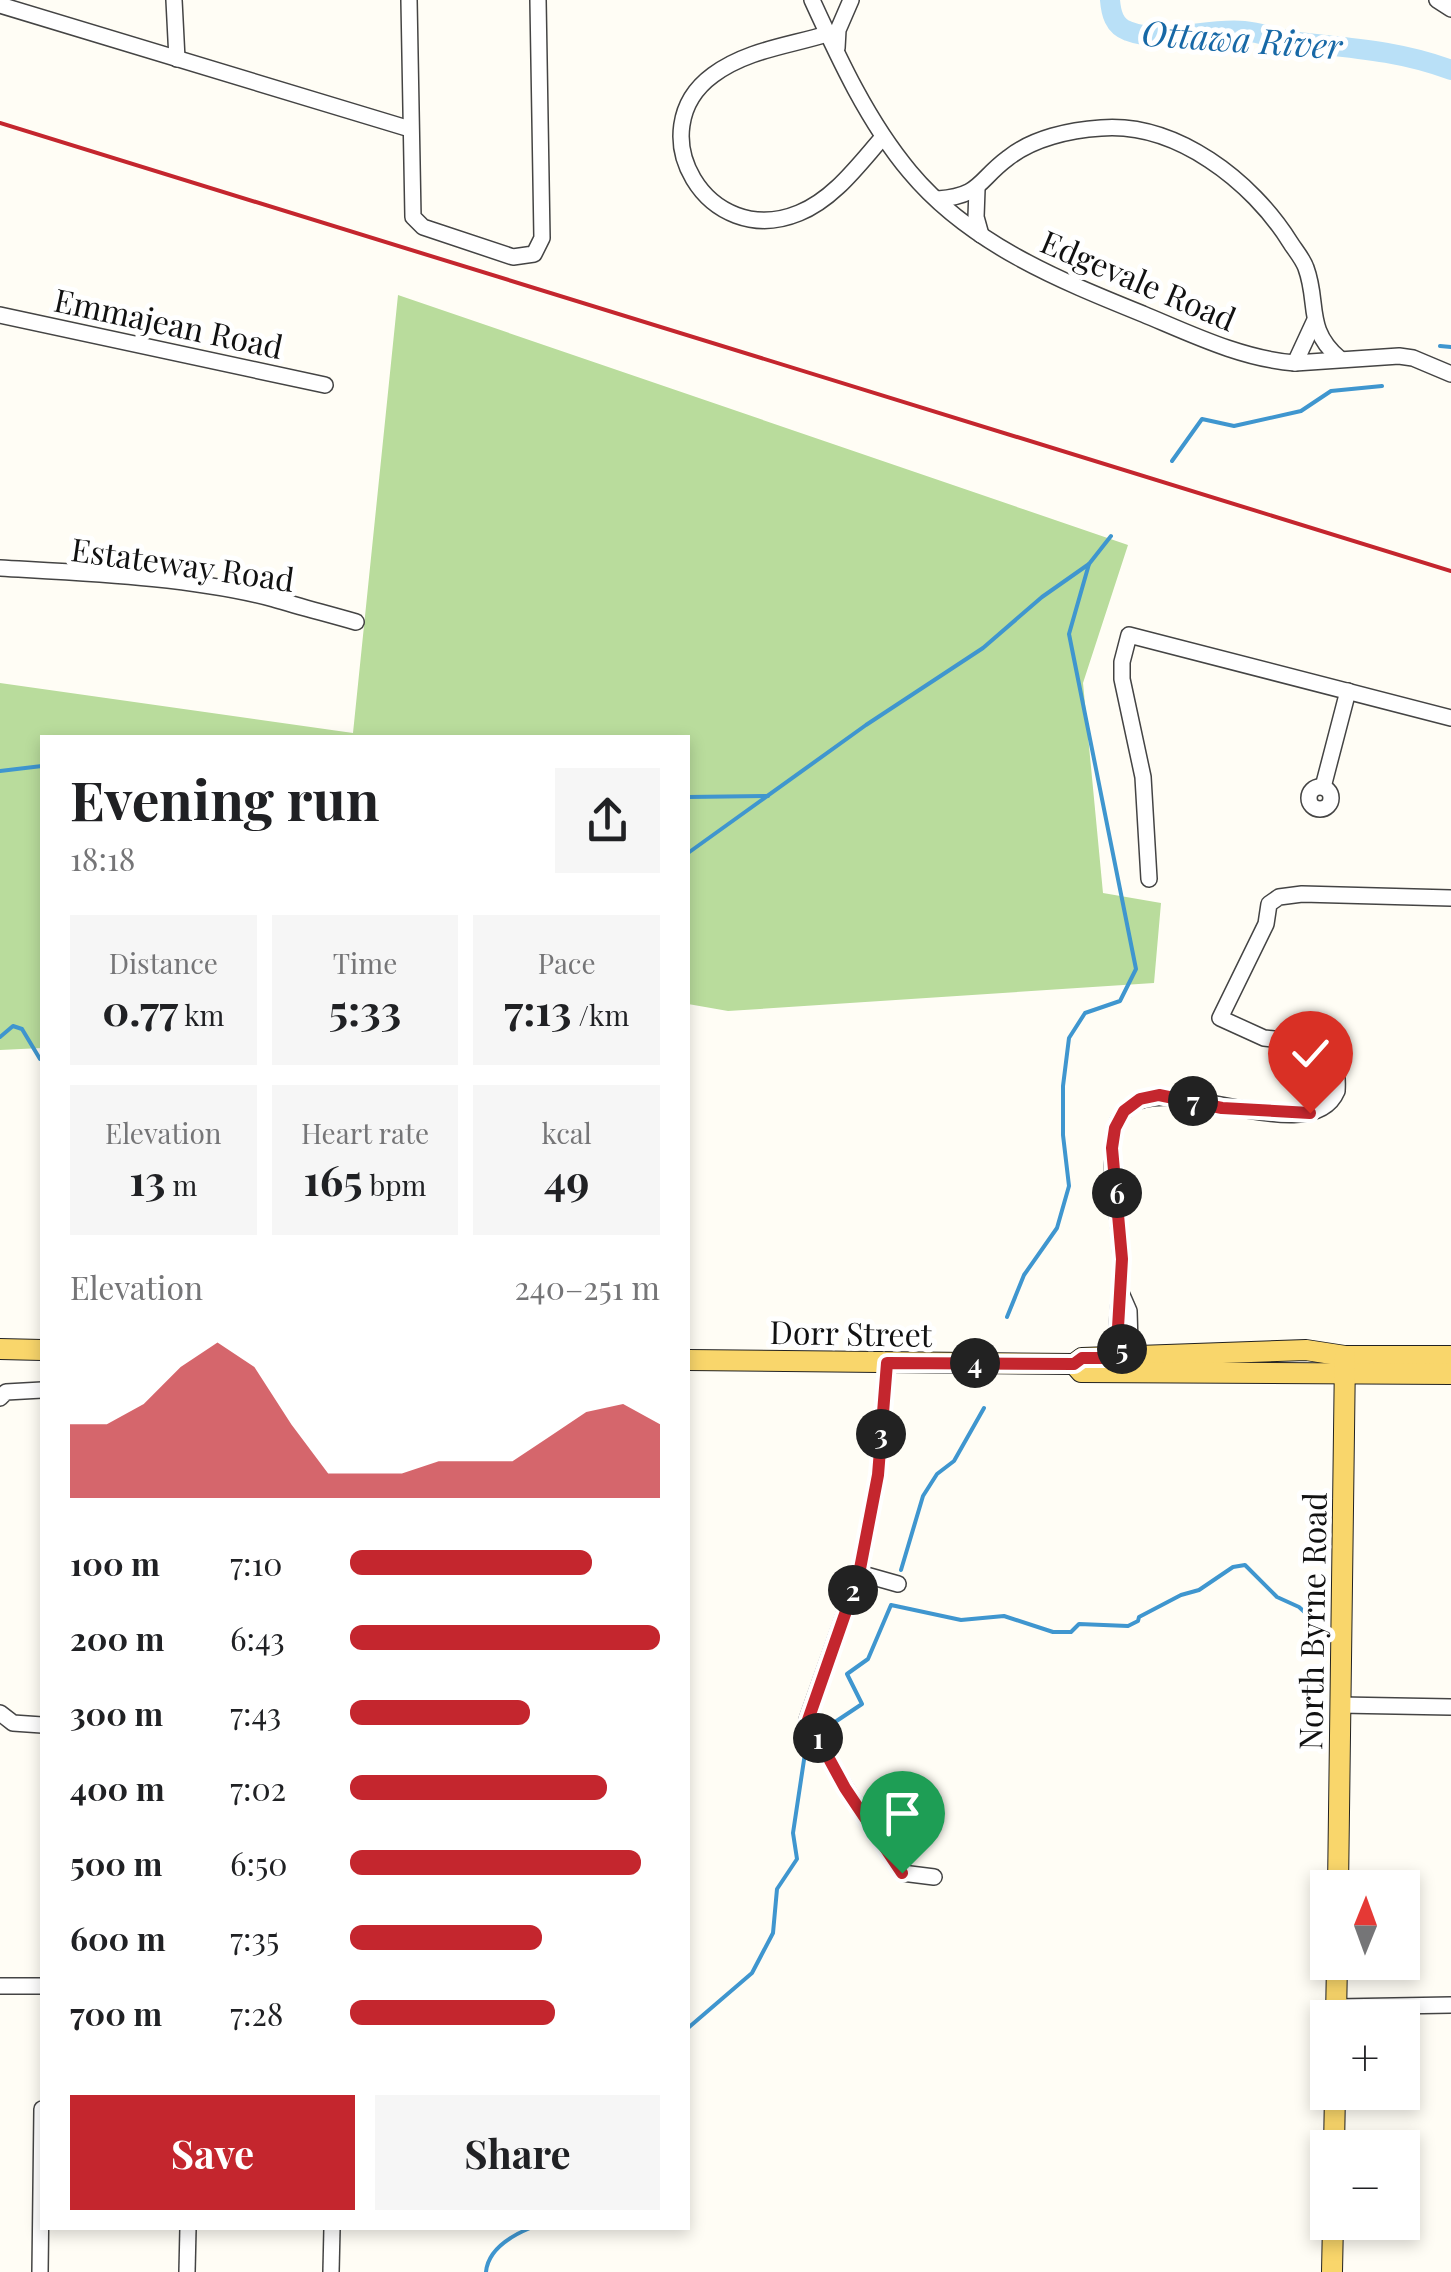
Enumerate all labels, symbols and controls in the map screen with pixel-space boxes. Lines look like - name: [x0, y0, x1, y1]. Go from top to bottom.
- water label: Ottawa River: [1140, 8, 1345, 69]
- street label: Edgevale Road: [1035, 219, 1243, 339]
- street label: Emmajean Road: [51, 277, 287, 367]
- street label: Estateway Road: [69, 526, 297, 600]
- text: Evening run: [70, 761, 380, 835]
- button: share: [555, 768, 660, 873]
- text: 18:18: [70, 836, 135, 879]
- text: Distance: [109, 944, 218, 981]
- text: Time: [333, 944, 397, 981]
- text: Pace: [538, 944, 596, 981]
- text: 0.77: [102, 981, 178, 1037]
- text: 5:33: [329, 981, 401, 1037]
- text: 7:13: [504, 981, 572, 1037]
- text: km: [178, 996, 224, 1033]
- text: /km: [572, 996, 629, 1033]
- pin: [1268, 1011, 1353, 1114]
- icon: check: [1283, 1026, 1338, 1081]
- pin: 7: [1168, 1076, 1218, 1126]
- text: 7: [1187, 1082, 1199, 1119]
- text: Elevation: [105, 1114, 222, 1151]
- text: Heart rate: [301, 1114, 429, 1151]
- text: kcal: [542, 1114, 592, 1151]
- text: 13: [129, 1151, 166, 1207]
- text: 165: [304, 1151, 363, 1207]
- text: 49: [544, 1151, 589, 1207]
- text: m: [166, 1166, 197, 1203]
- text: bpm: [363, 1166, 426, 1203]
- pin: 6: [1092, 1168, 1142, 1218]
- text: 6: [1109, 1174, 1125, 1211]
- text: Elevation: [70, 1265, 203, 1308]
- text: 240–251 m: [515, 1265, 660, 1308]
- street label: Dorr Street: [769, 1309, 933, 1355]
- pin: 5: [1097, 1324, 1147, 1374]
- text: 5: [1116, 1330, 1128, 1367]
- pin: 4: [950, 1338, 1000, 1388]
- text: 4: [968, 1344, 982, 1381]
- pin: 3: [856, 1409, 906, 1459]
- text: 3: [874, 1415, 888, 1452]
- street label: North Byrne Road: [1287, 1492, 1335, 1750]
- text: 100 m: [70, 1541, 160, 1584]
- text: 7:10: [230, 1541, 283, 1584]
- pin: 2: [828, 1565, 878, 1615]
- text: 2: [846, 1571, 860, 1608]
- text: 200 m: [70, 1616, 164, 1659]
- text: 6:43: [230, 1616, 285, 1659]
- text: 300 m: [70, 1691, 163, 1734]
- text: 7:43: [230, 1691, 281, 1734]
- pin: 1: [793, 1713, 843, 1763]
- text: 1: [813, 1719, 823, 1756]
- text: 400 m: [70, 1766, 165, 1809]
- text: 7:02: [230, 1766, 286, 1809]
- pin: [860, 1771, 945, 1874]
- icon: arrive: [875, 1786, 930, 1841]
- text: 500 m: [70, 1841, 162, 1884]
- text: 6:50: [230, 1841, 288, 1884]
- north arrow: [1310, 1870, 1420, 1980]
- map controls: [1310, 1870, 1420, 2240]
- text: 600 m: [70, 1916, 166, 1959]
- text: 7:35: [230, 1916, 279, 1959]
- text: 700 m: [70, 1991, 162, 2034]
- text: 7:28: [230, 1991, 283, 2034]
- button: +: [1310, 2000, 1420, 2110]
- button: Save: [70, 2095, 355, 2210]
- button: Share: [375, 2095, 660, 2210]
- button: −: [1310, 2130, 1420, 2240]

